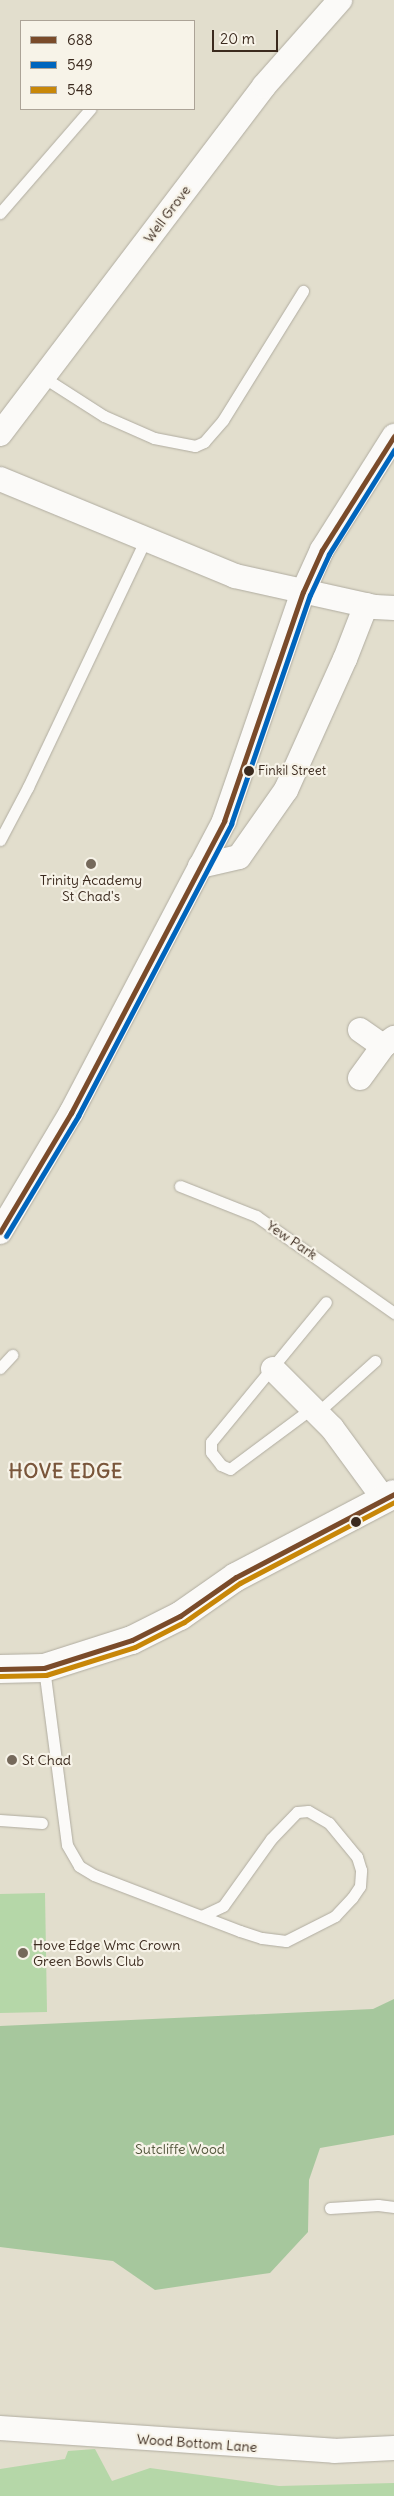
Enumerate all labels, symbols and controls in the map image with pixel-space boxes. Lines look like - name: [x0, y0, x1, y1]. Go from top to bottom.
- legend: [20, 20, 195, 110]
- scale bar: [214, 20, 280, 52]
- text: 20 m: [220, 29, 255, 48]
- text: 688: [67, 30, 93, 49]
- text: 549: [67, 55, 93, 74]
- text: 548: [67, 80, 93, 99]
- street label: Well Grove: [140, 182, 194, 246]
- place label: Finkil Street: [258, 763, 326, 779]
- marker: Finkil Street: [244, 766, 254, 776]
- marker: Trinity Academy St Chad's: [85, 858, 97, 870]
- place label: Trinity Academy St Chad's: [40, 872, 142, 904]
- street label: Yew Park: [263, 1217, 321, 1263]
- district label: HOVE EDGE: [8, 1461, 124, 1483]
- unlabelled marker: [351, 1517, 361, 1527]
- place label: St Chad: [22, 1752, 71, 1768]
- marker: St Chad: [6, 1754, 18, 1766]
- place label: Hove Edge Wmc Crown Green Bowls Club: [33, 1937, 180, 1970]
- marker: Hove Edge Wmc Crown Green Bowls Club: [17, 1947, 29, 1959]
- park label: Sutcliffe Wood: [135, 2141, 225, 2157]
- street label: Wood Bottom Lane: [136, 2430, 258, 2456]

